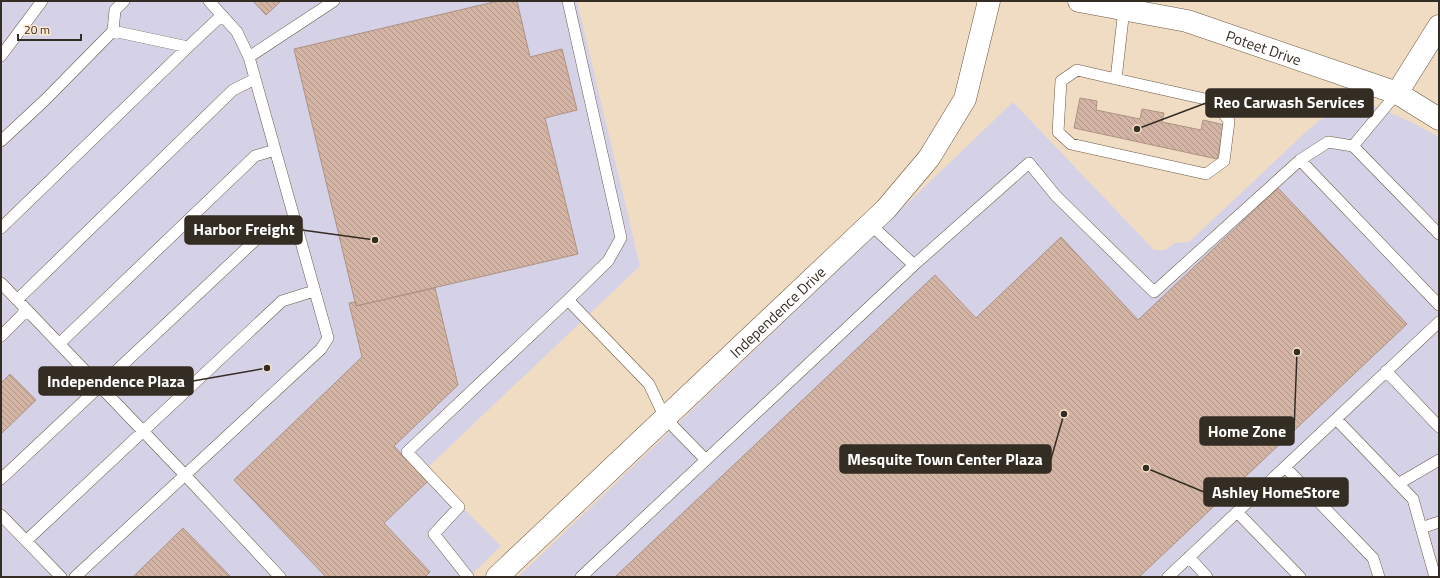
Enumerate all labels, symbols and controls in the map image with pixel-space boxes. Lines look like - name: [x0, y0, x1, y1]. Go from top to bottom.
- scale bar: [18, 16, 81, 42]
- text: 20 m: [24, 20, 50, 39]
- street label: Poteet Drive: [1223, 24, 1305, 71]
- callout: Reo Carwash Services: [1206, 89, 1373, 117]
- text: Reo Carwash Services: [1214, 90, 1364, 114]
- callout: Harbor Freight: [185, 216, 302, 244]
- text: Harbor Freight: [193, 217, 295, 241]
- street label: Independence Drive: [724, 261, 831, 363]
- callout: Independence Plaza: [39, 367, 193, 395]
- text: Independence Plaza: [47, 369, 185, 393]
- callout: Home Zone: [1200, 417, 1294, 445]
- text: Home Zone: [1208, 419, 1286, 443]
- callout: Mesquite Town Center Plaza: [840, 445, 1051, 473]
- text: Mesquite Town Center Plaza: [847, 447, 1043, 471]
- callout: Ashley HomeStore: [1204, 478, 1348, 506]
- text: Ashley HomeStore: [1212, 480, 1340, 504]

